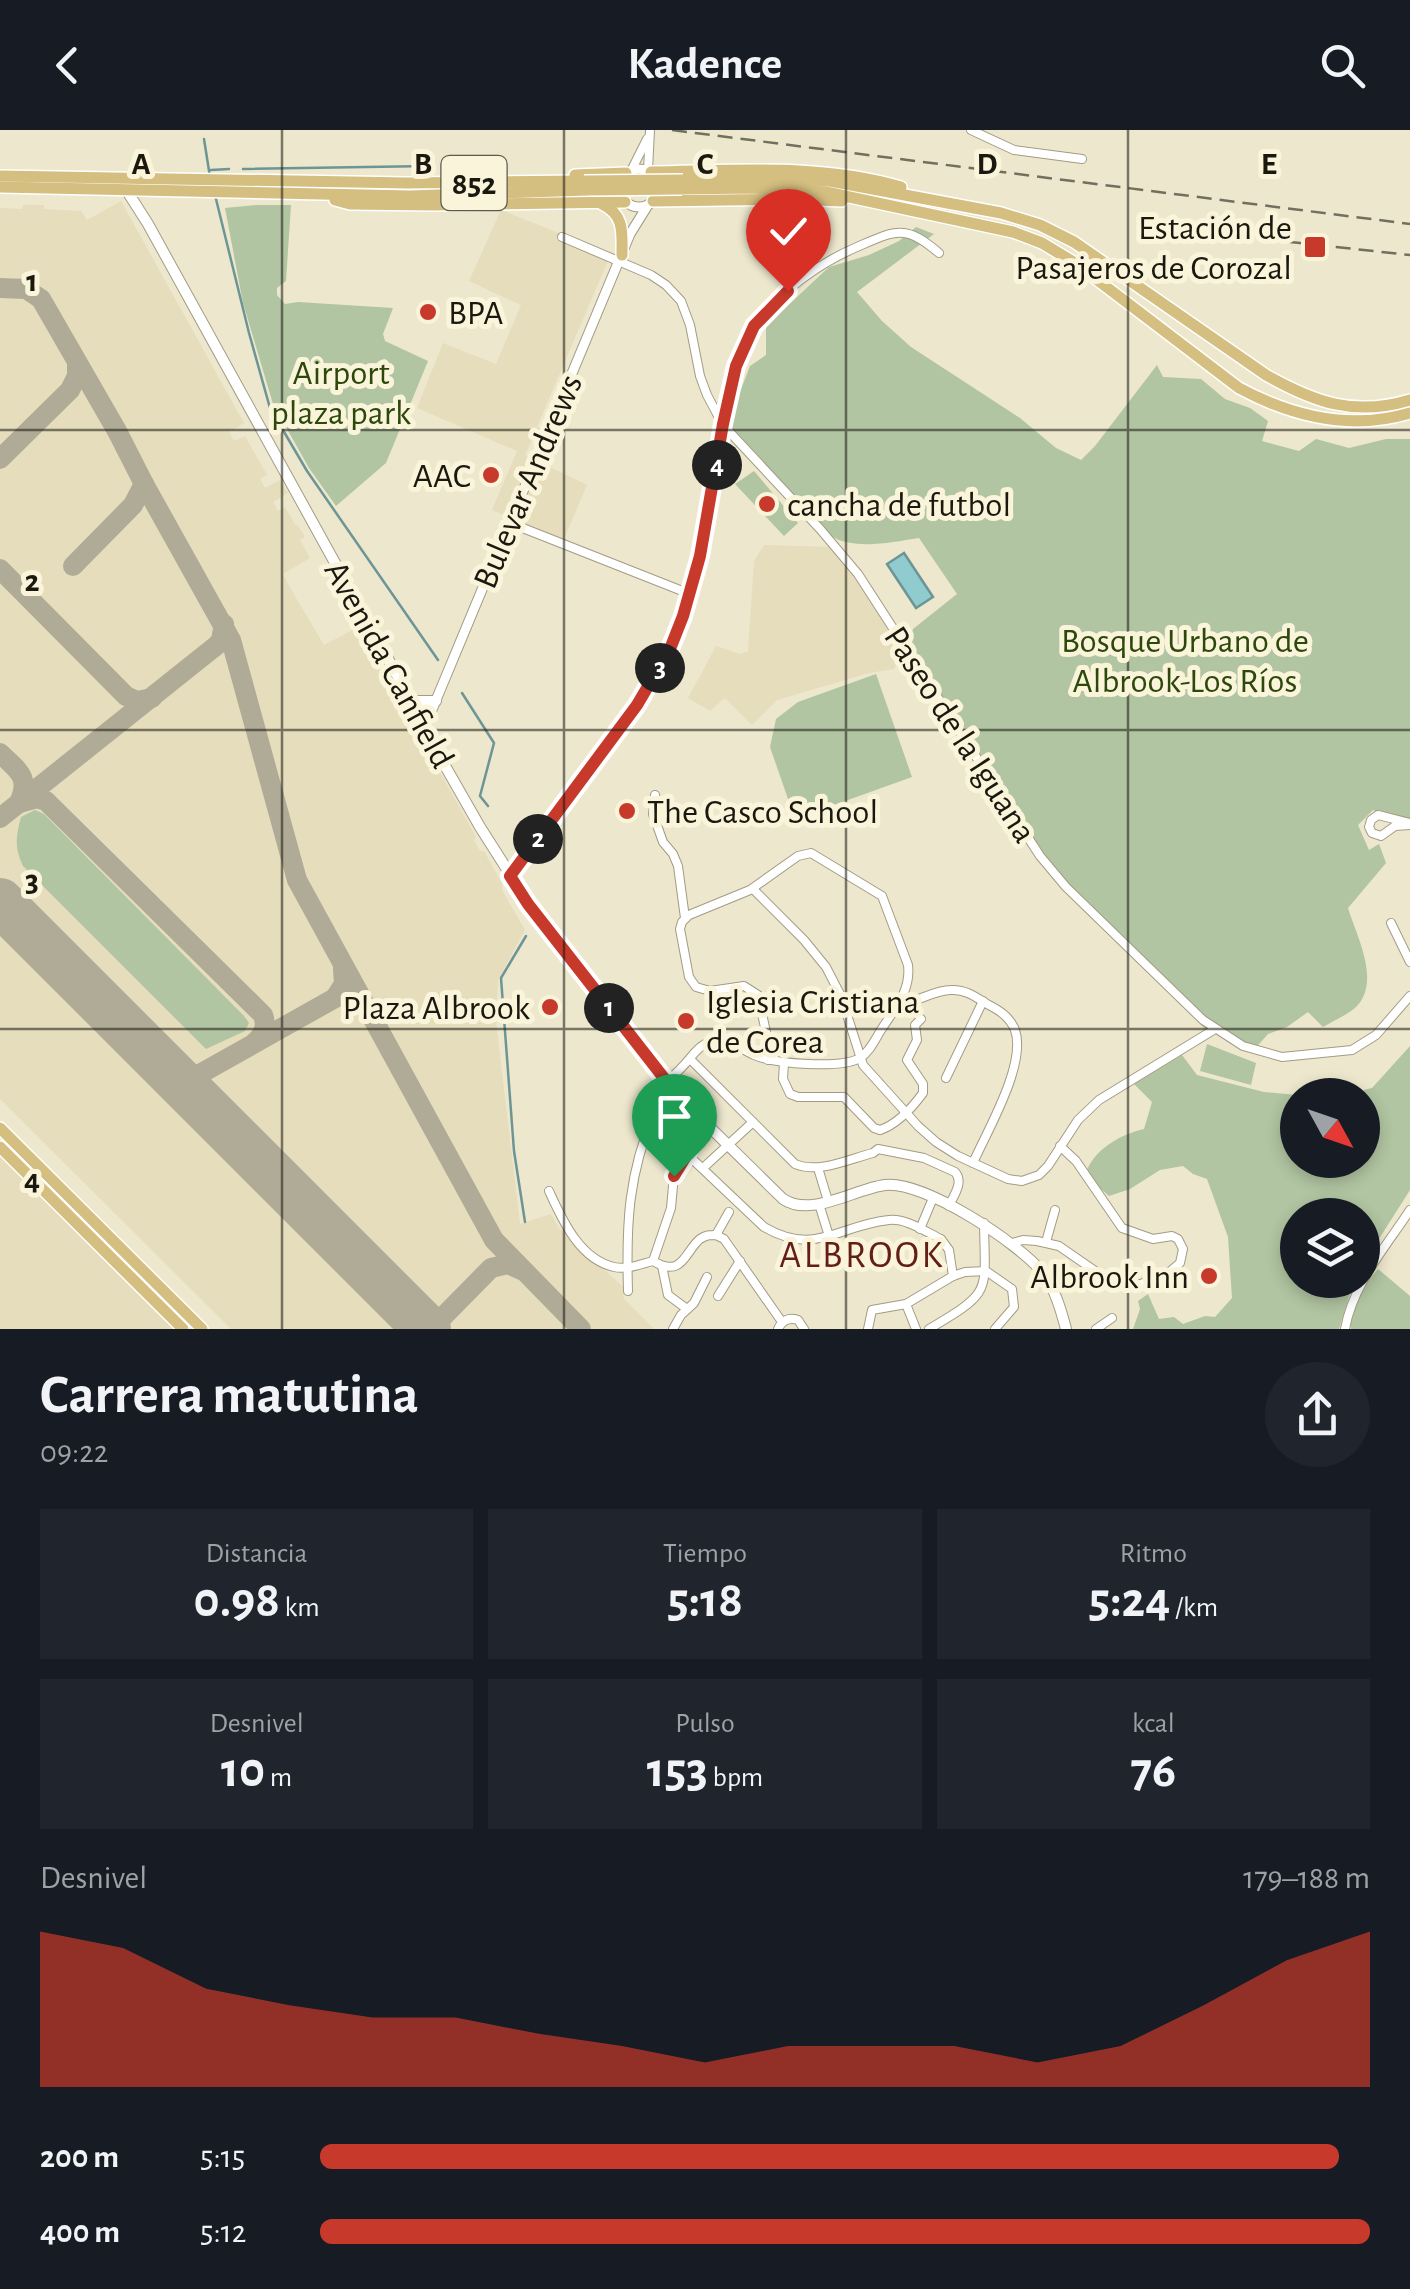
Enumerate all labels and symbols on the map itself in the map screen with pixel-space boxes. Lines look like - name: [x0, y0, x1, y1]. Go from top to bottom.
- text: A: [131, 148, 151, 180]
- text: B: [414, 148, 432, 180]
- text: C: [697, 148, 714, 180]
- text: D: [977, 148, 998, 180]
- text: E: [1261, 148, 1277, 180]
- road number: 852: [442, 156, 506, 210]
- pin: [746, 189, 831, 292]
- place label: Estación de Pasajeros de Corozal: [1015, 211, 1292, 286]
- marker: Estación de Pasajeros de Corozal: [1302, 234, 1328, 260]
- text: 1: [26, 265, 38, 297]
- place label: BPA: [448, 296, 503, 331]
- marker: BPA: [417, 301, 439, 323]
- park label: Airport plaza park: [271, 356, 411, 431]
- street label: Bulevar Andrews: [468, 370, 589, 594]
- pin: 4: [692, 440, 742, 490]
- place label: AAC: [413, 459, 471, 494]
- marker: AAC: [480, 464, 502, 486]
- place label: cancha de futbol: [787, 488, 1011, 523]
- marker: cancha de futbol: [756, 493, 778, 515]
- street label: Avenida Canfield: [317, 555, 460, 774]
- text: 2: [24, 565, 40, 597]
- street label: Paseo de la Iguana: [877, 621, 1042, 849]
- park label: Bosque Urbano de Albrook-Los Ríos: [1061, 624, 1309, 699]
- pin: 3: [635, 643, 685, 693]
- place label: The Casco School: [647, 795, 878, 830]
- marker: The Casco School: [616, 800, 638, 822]
- pin: 2: [513, 814, 563, 864]
- text: 3: [25, 865, 39, 897]
- pin: 1: [584, 983, 634, 1033]
- place label: Iglesia Cristiana de Corea: [706, 985, 920, 1060]
- place label: Plaza Albrook: [343, 991, 530, 1026]
- marker: Plaza Albrook: [539, 996, 561, 1018]
- marker: Iglesia Cristiana de Corea: [675, 1010, 697, 1032]
- pin: [632, 1074, 717, 1177]
- north arrow: [1280, 1078, 1380, 1178]
- text: 4: [24, 1164, 40, 1196]
- district label: ALBROOK: [779, 1237, 945, 1275]
- place label: Albrook Inn: [1030, 1260, 1189, 1295]
- marker: Albrook Inn: [1198, 1265, 1220, 1287]

